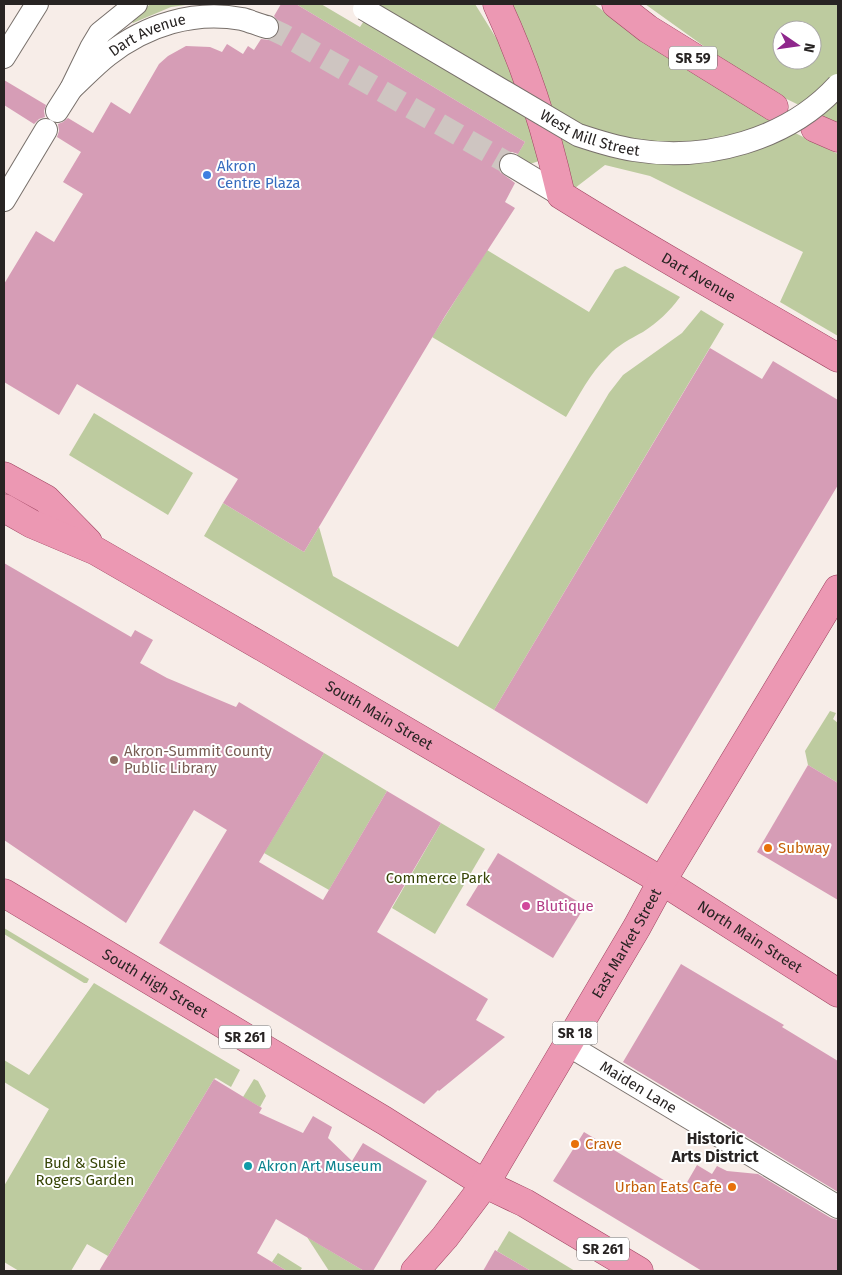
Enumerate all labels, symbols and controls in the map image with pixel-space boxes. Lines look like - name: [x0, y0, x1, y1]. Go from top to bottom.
- street label: Dart Avenue: [105, 10, 187, 60]
- north arrow: [772, 20, 822, 70]
- text: N: [800, 41, 819, 54]
- road number: SR 59: [669, 46, 717, 70]
- street label: West Mill Street: [537, 106, 642, 160]
- place label: Akron Centre Plaza: [217, 157, 301, 192]
- marker: Akron Centre Plaza: [201, 169, 213, 181]
- street label: Dart Avenue: [658, 249, 739, 306]
- street label: South Main Street: [322, 677, 437, 754]
- place label: Akron-Summit County Public Library: [124, 742, 273, 777]
- marker: Akron-Summit County Public Library: [108, 754, 120, 766]
- place label: Subway: [778, 839, 830, 857]
- marker: Subway: [762, 842, 774, 854]
- park label: Commerce Park: [386, 869, 491, 887]
- street label: East Market Street: [588, 885, 666, 1002]
- place label: Blutique: [536, 897, 594, 915]
- street label: North Main Street: [694, 897, 806, 977]
- marker: Blutique: [520, 900, 532, 912]
- street label: South High Street: [99, 945, 211, 1022]
- road number: SR 18: [552, 1021, 598, 1044]
- road number: SR 261: [219, 1026, 271, 1048]
- street label: Maiden Lane: [597, 1057, 680, 1117]
- district label: Historic Arts District: [670, 1129, 759, 1166]
- place label: Crave: [585, 1135, 622, 1153]
- marker: Crave: [569, 1138, 581, 1150]
- park label: Bud & Susie Rogers Garden: [36, 1154, 134, 1189]
- place label: Akron Art Museum: [258, 1157, 382, 1175]
- marker: Akron Art Museum: [242, 1160, 254, 1172]
- place label: Urban Eats Cafe: [615, 1178, 722, 1196]
- marker: Urban Eats Cafe: [726, 1181, 738, 1193]
- road number: SR 261: [577, 1238, 629, 1260]

